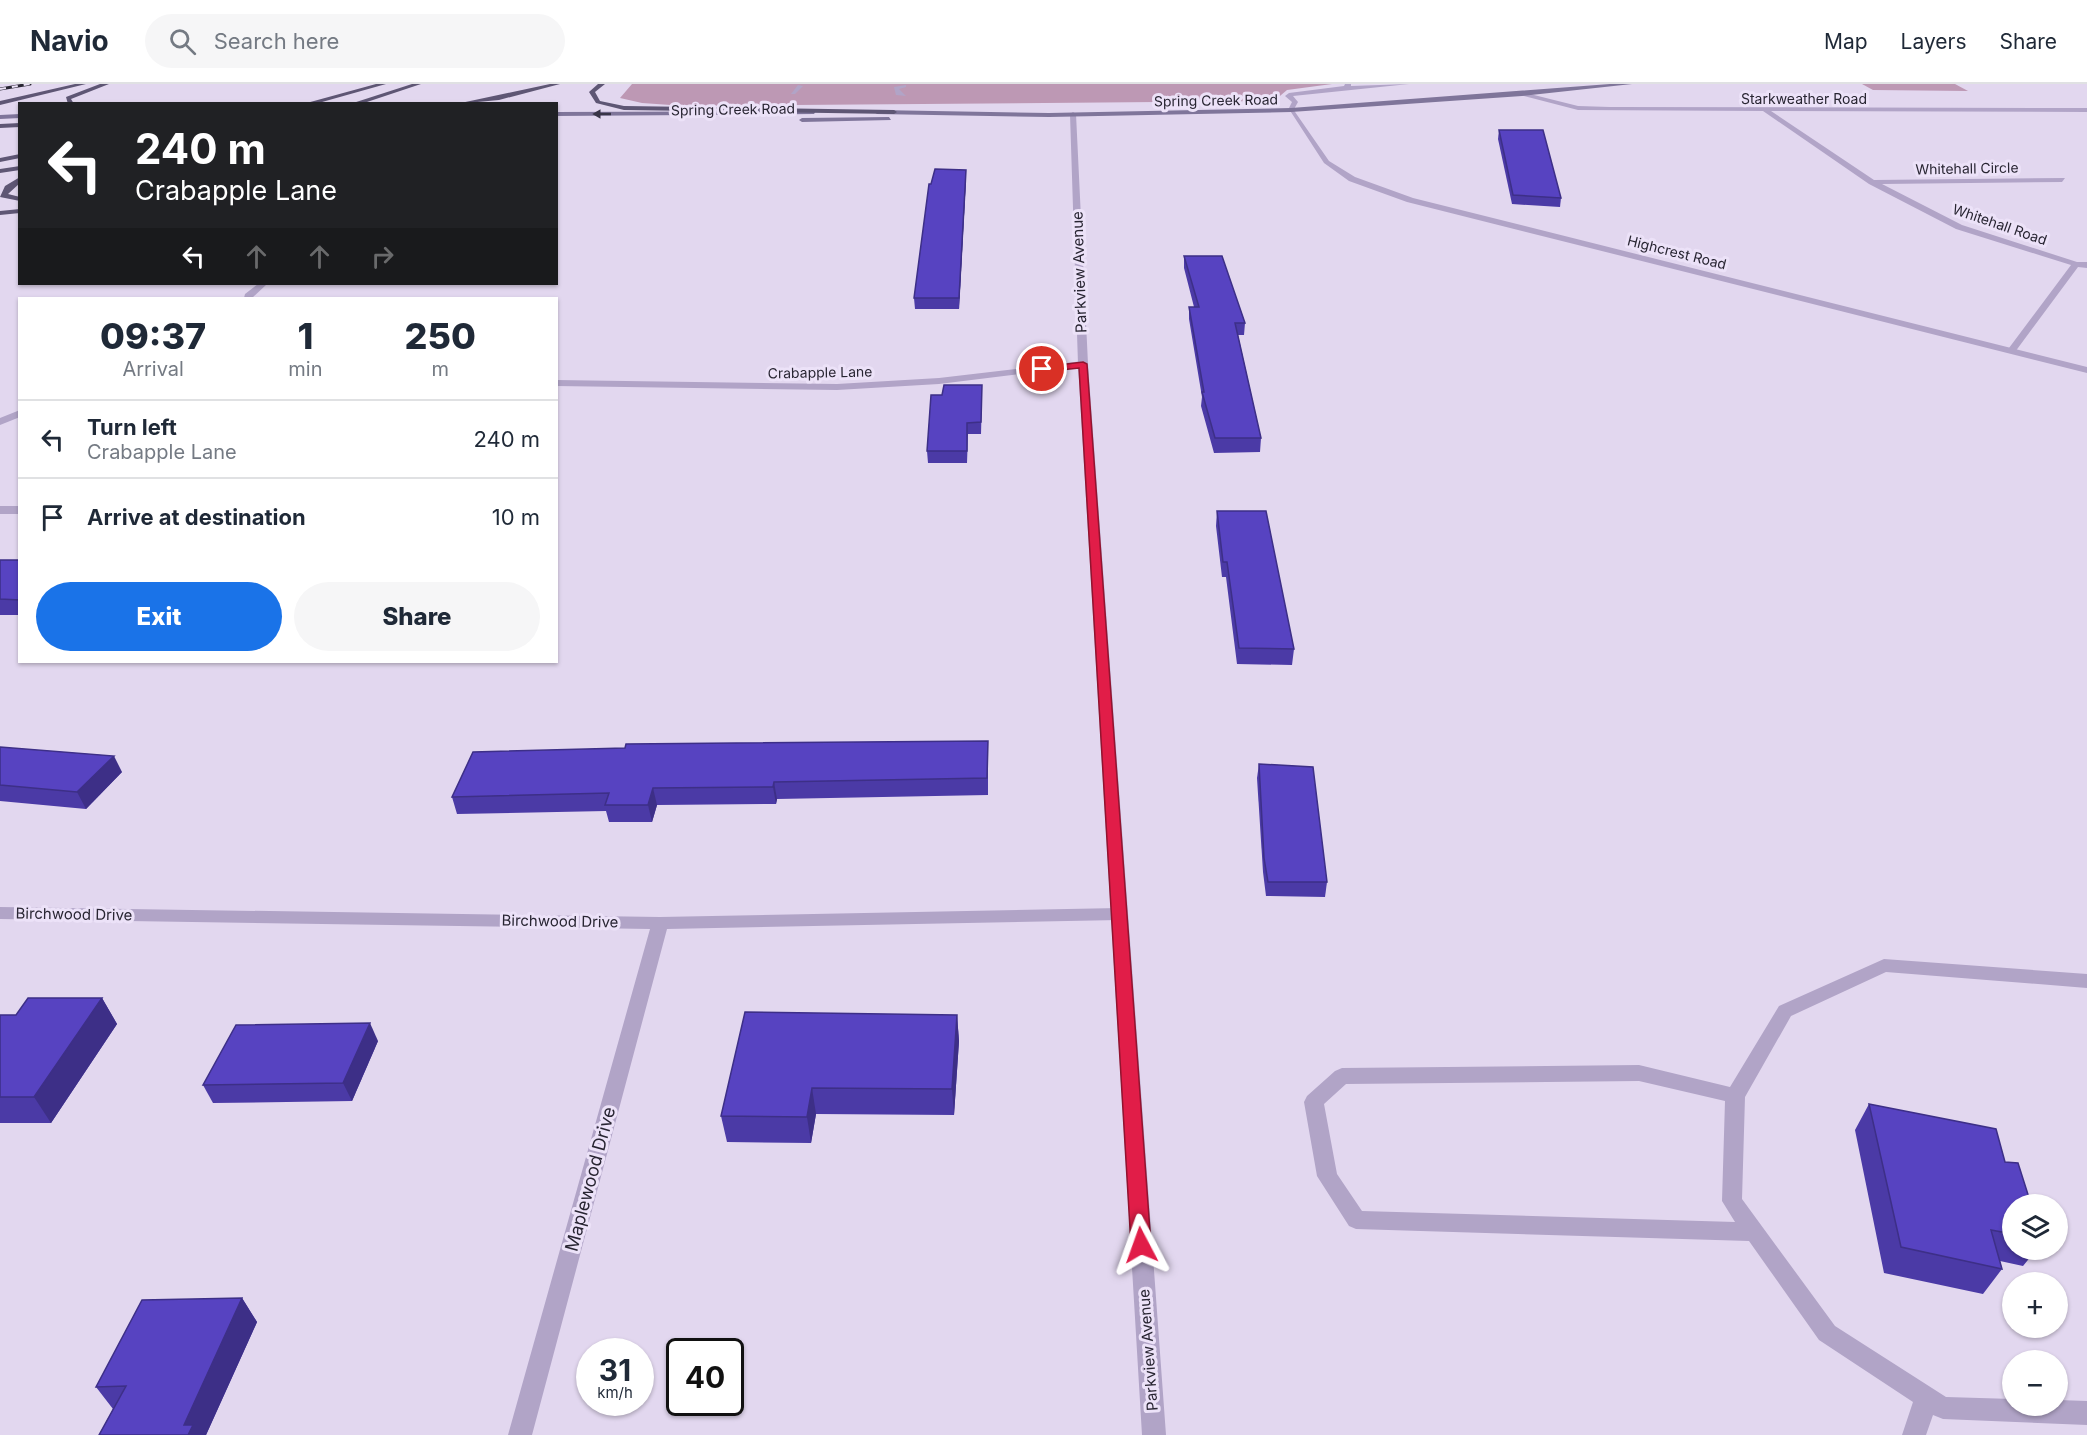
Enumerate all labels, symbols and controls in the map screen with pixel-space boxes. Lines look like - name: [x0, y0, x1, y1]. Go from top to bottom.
- search box: [145, 14, 565, 68]
- text: Navio: [30, 24, 109, 58]
- icon: search: [166, 25, 199, 58]
- text: Search here: [214, 28, 339, 54]
- text: Map: [1824, 29, 1868, 54]
- text: Layers: [1901, 29, 1967, 54]
- text: Share: [2000, 29, 2057, 54]
- street label: Spring Creek Road: [1154, 90, 1278, 110]
- street label: Starkweather Road: [1741, 90, 1867, 107]
- street label: Spring Creek Road: [671, 99, 795, 119]
- one-way arrow: [593, 109, 612, 119]
- text: 240 m: [135, 123, 266, 174]
- icon: left: [36, 126, 114, 204]
- street label: Whitehall Circle: [1915, 159, 2019, 177]
- text: Crabapple Lane: [135, 174, 337, 207]
- street label: Whitehall Road: [1951, 200, 2049, 248]
- street label: Parkview Avenue: [1067, 211, 1091, 333]
- street label: Highcrest Road: [1626, 231, 1728, 273]
- icon: left: [177, 240, 210, 273]
- icon: ahead: [240, 240, 273, 273]
- icon: ahead: [303, 240, 336, 273]
- icon: right: [366, 240, 399, 273]
- text: 09:37: [100, 314, 206, 358]
- text: 1: [297, 314, 313, 358]
- text: 250: [405, 314, 476, 358]
- pin: [1016, 343, 1067, 394]
- icon: arrive: [1025, 352, 1058, 385]
- text: Arrival: [122, 357, 184, 381]
- text: min: [288, 357, 323, 381]
- text: m: [431, 357, 449, 381]
- street label: Crabapple Lane: [767, 363, 873, 381]
- text: Turn left: [87, 414, 177, 440]
- icon: left: [36, 423, 69, 456]
- text: 240 m: [473, 426, 540, 452]
- text: Crabapple Lane: [87, 440, 237, 464]
- icon: arrive: [36, 501, 69, 534]
- text: Arrive at destination: [87, 504, 306, 530]
- text: 10 m: [492, 504, 540, 530]
- button: Exit: [36, 582, 282, 651]
- button: Share: [294, 582, 540, 651]
- street label: Birchwood Drive: [15, 903, 133, 925]
- street label: Birchwood Drive: [501, 910, 619, 932]
- street label: Maplewood Drive: [561, 1104, 619, 1254]
- map controls: [2002, 1194, 2068, 1416]
- button: layers: [2002, 1194, 2068, 1260]
- position arrow: [1109, 1213, 1173, 1277]
- button: +: [2002, 1272, 2068, 1338]
- street label: Parkview Avenue: [1134, 1289, 1162, 1411]
- speed limit sign: 40: [666, 1338, 744, 1416]
- button: −: [2002, 1350, 2068, 1416]
- text: 31: [599, 1352, 631, 1388]
- text: km/h: [597, 1383, 633, 1402]

